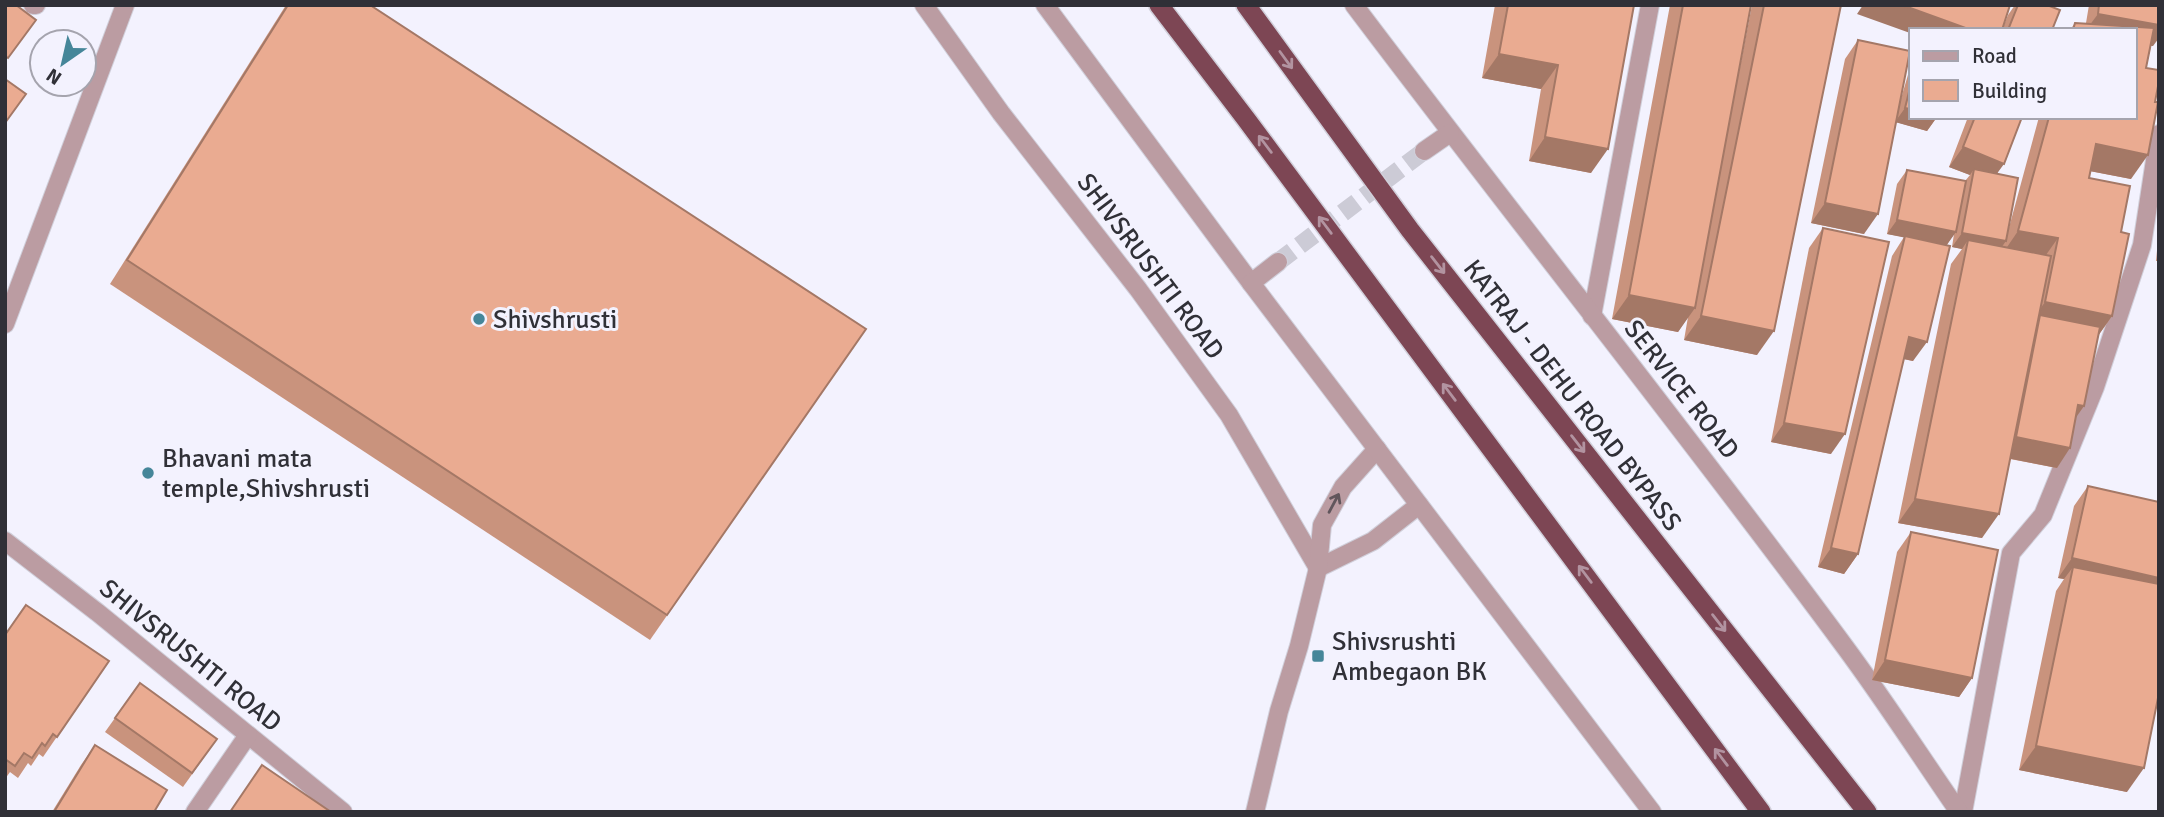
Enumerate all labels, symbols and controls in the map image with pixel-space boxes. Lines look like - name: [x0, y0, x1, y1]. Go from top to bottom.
- north arrow: [28, 28, 98, 98]
- legend: [1909, 28, 2136, 119]
- text: Road: [1972, 43, 2017, 69]
- one-way arrow: [1279, 50, 1294, 69]
- text: N: [42, 63, 66, 90]
- text: Building: [1972, 78, 2047, 104]
- one-way arrow: [1257, 135, 1272, 154]
- street label: SHIVSRUSHTI ROAD: [1070, 167, 1231, 366]
- one-way arrow: [1318, 216, 1333, 235]
- street label: KATRAJ - DEHU ROAD BYPASS: [1456, 254, 1688, 538]
- one-way arrow: [1430, 255, 1445, 274]
- place label: Shivshrusti: [493, 304, 617, 336]
- marker: Shivshrusti: [471, 311, 487, 327]
- street label: SERVICE ROAD: [1617, 314, 1745, 466]
- one-way arrow: [1442, 383, 1457, 402]
- one-way arrow: [1571, 434, 1586, 453]
- place label: Bhavani mata temple,Shivshrusti: [162, 443, 370, 505]
- marker: Bhavani mata temple,Shivshrusti: [140, 465, 156, 481]
- one-way arrow: [1328, 493, 1341, 514]
- one-way arrow: [1578, 565, 1593, 584]
- street label: SHIVSRUSHTI ROAD: [93, 573, 288, 739]
- one-way arrow: [1711, 613, 1726, 632]
- place label: Shivsrushti Ambegaon BK: [1332, 626, 1487, 688]
- marker: Shivsrushti Ambegaon BK: [1310, 648, 1326, 664]
- one-way arrow: [1713, 748, 1728, 767]

